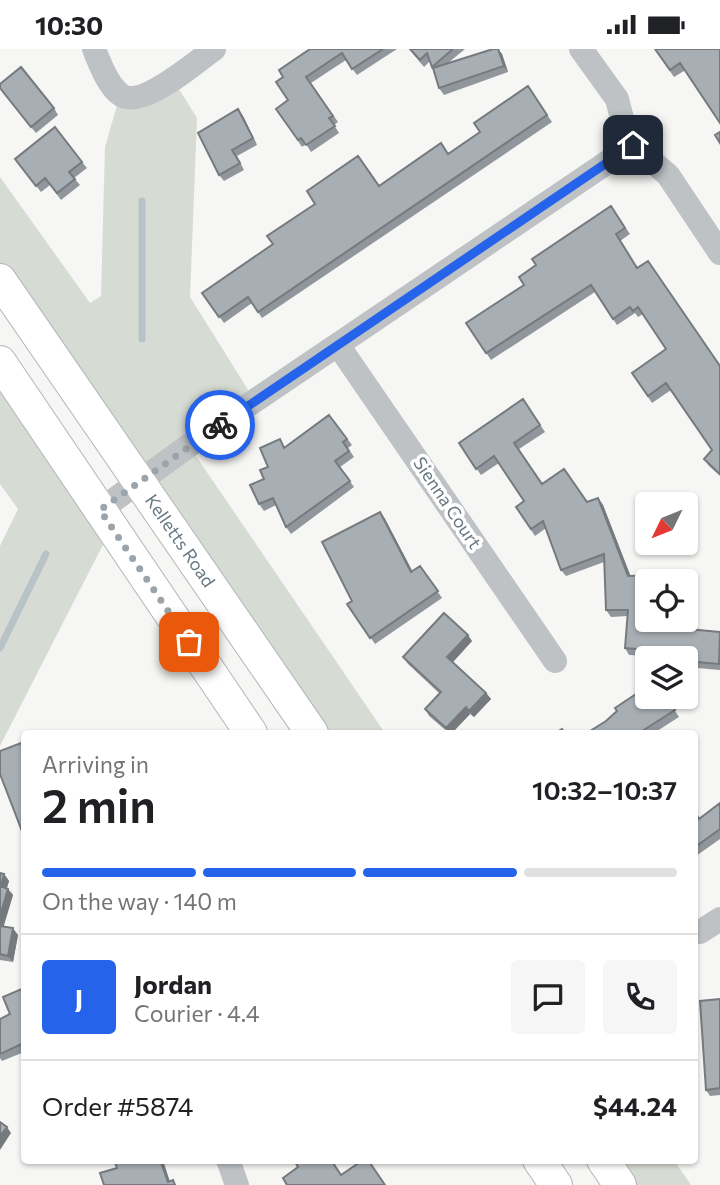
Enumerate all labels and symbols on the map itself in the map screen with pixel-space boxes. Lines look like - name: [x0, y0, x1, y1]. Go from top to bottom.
- pin: [603, 115, 663, 175]
- courier: [185, 390, 255, 460]
- street label: Sienna Court: [409, 452, 487, 552]
- street label: Kelletts Road: [141, 490, 220, 591]
- north arrow: [635, 492, 698, 555]
- pin: [159, 612, 219, 672]

